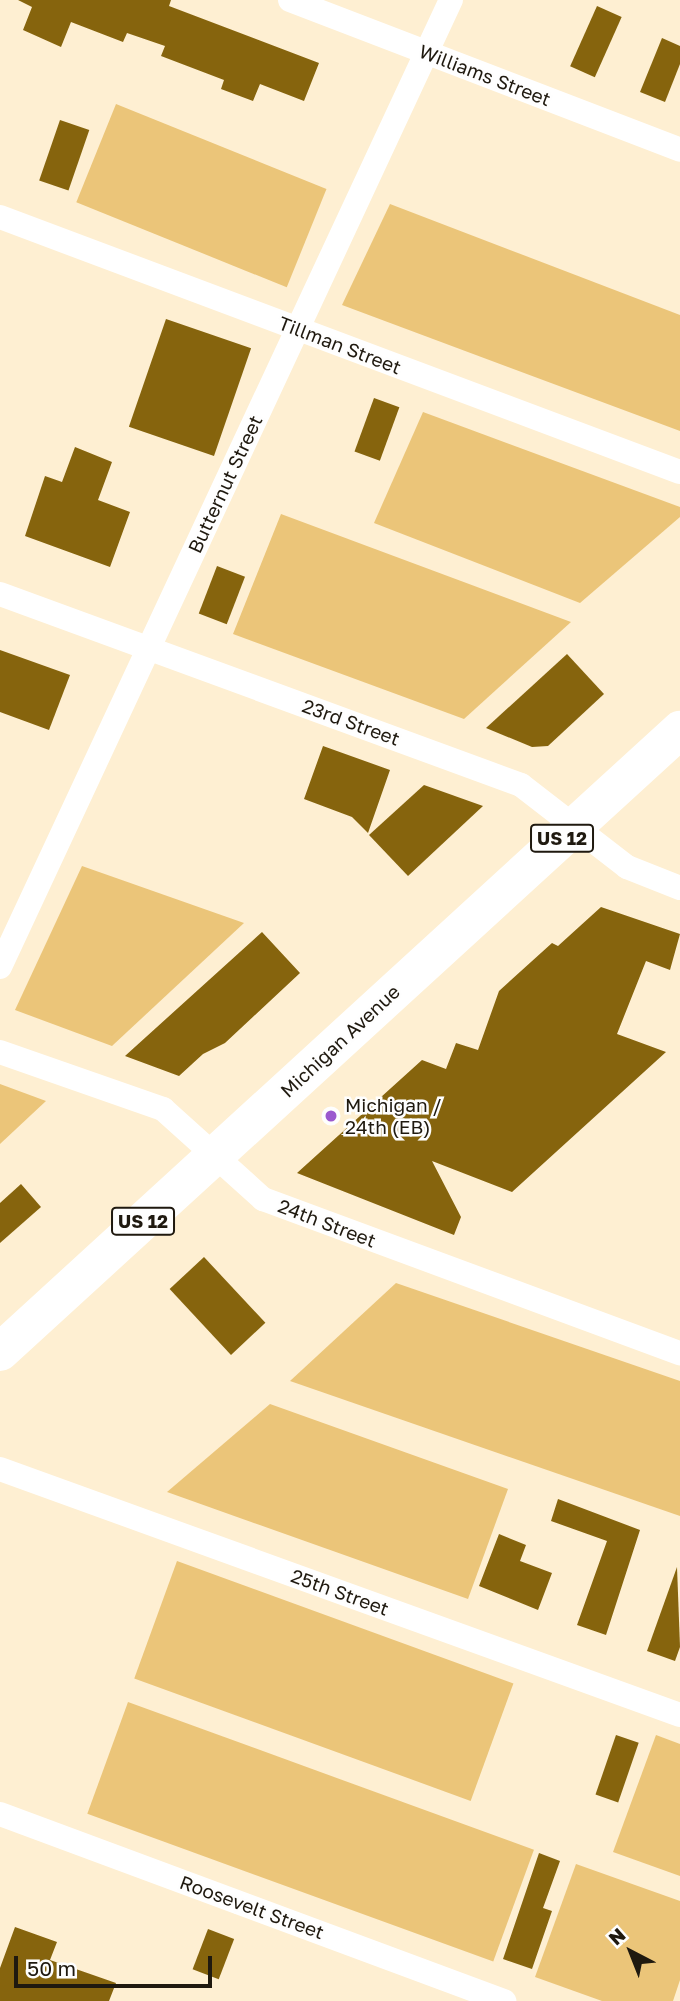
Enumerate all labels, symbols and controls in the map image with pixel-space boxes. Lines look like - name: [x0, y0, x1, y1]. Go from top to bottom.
- street label: Williams Street: [416, 39, 554, 111]
- street label: Tillman Street: [276, 311, 404, 379]
- street label: Butternut Street: [183, 411, 267, 557]
- street label: 23rd Street: [299, 694, 403, 750]
- road number: US 12: [529, 824, 595, 852]
- street label: Michigan Avenue: [276, 980, 404, 1102]
- place label: Michigan / 24th (EB): [345, 1094, 442, 1138]
- marker: Michigan / 24th (EB): [323, 1108, 339, 1124]
- street label: 24th Street: [275, 1194, 379, 1252]
- road number: US 12: [110, 1206, 176, 1236]
- street label: 25th Street: [288, 1564, 392, 1620]
- street label: Roosevelt Street: [177, 1870, 327, 1944]
- north arrow: [596, 1917, 666, 1987]
- text: N: [604, 1923, 630, 1949]
- scale bar: [18, 1941, 215, 1985]
- text: 50 m: [27, 1955, 76, 1981]

